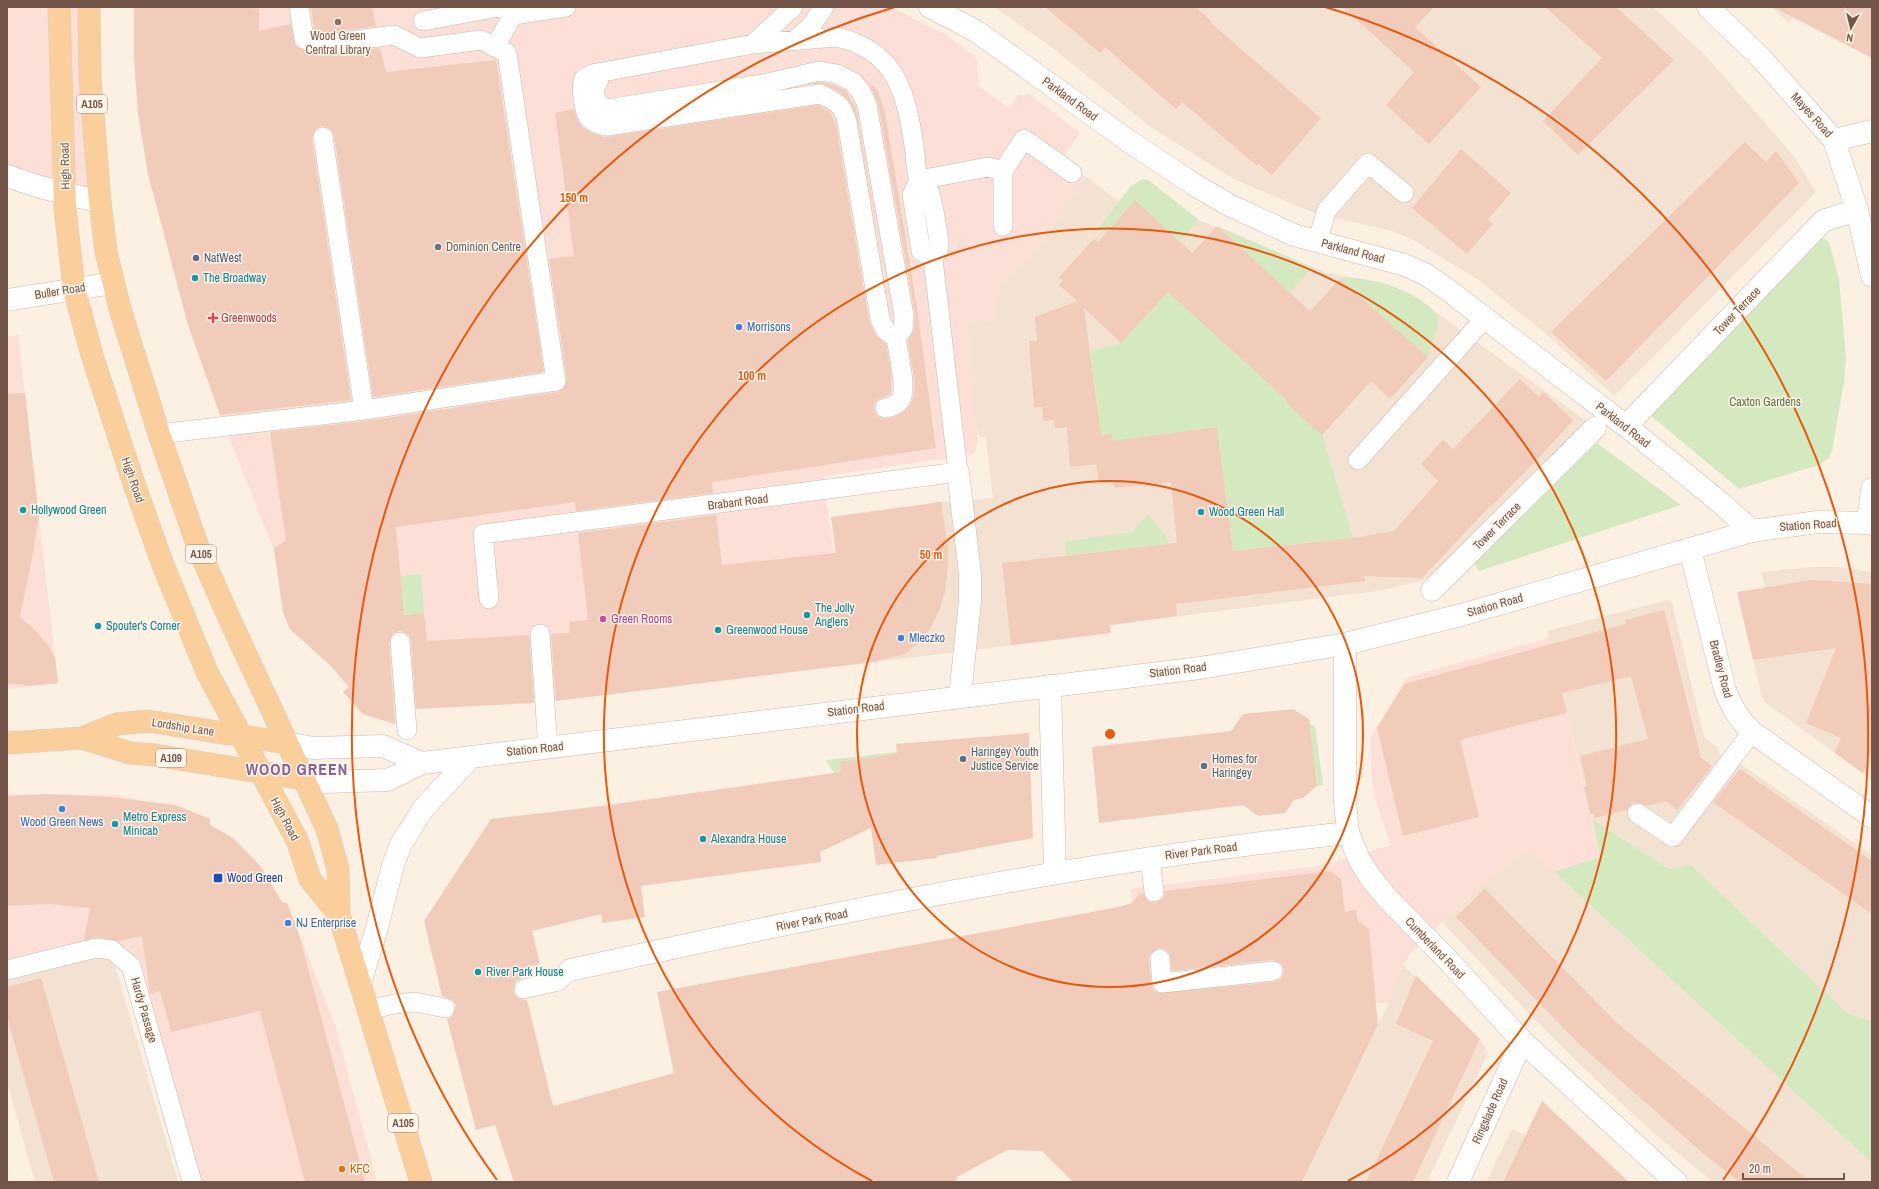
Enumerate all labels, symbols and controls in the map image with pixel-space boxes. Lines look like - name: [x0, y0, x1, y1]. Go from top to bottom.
- north arrow: [1831, 8, 1871, 48]
- marker: Wood Green Central Library: [333, 17, 343, 27]
- place label: Wood Green Central Library: [305, 28, 371, 58]
- text: N: [1845, 31, 1854, 45]
- street label: Parkland Road: [1039, 73, 1101, 125]
- street label: Mayes Road: [1788, 89, 1836, 141]
- road number: A105: [77, 95, 107, 113]
- street label: High Road: [57, 142, 73, 190]
- text: 150 m: [560, 190, 588, 206]
- street label: Parkland Road: [1319, 235, 1387, 267]
- place label: Dominion Centre: [446, 239, 521, 255]
- marker: Dominion Centre: [433, 242, 443, 252]
- place label: NatWest: [204, 250, 242, 266]
- marker: NatWest: [191, 253, 201, 263]
- place label: The Broadway: [203, 270, 267, 286]
- marker: The Broadway: [190, 273, 200, 283]
- street label: Buller Road: [33, 279, 87, 303]
- street label: Tower Terrace: [1710, 283, 1764, 339]
- place label: Greenwoods: [221, 310, 277, 326]
- marker: Greenwoods: [208, 313, 218, 323]
- place label: Morrisons: [747, 319, 791, 335]
- marker: Morrisons: [734, 322, 744, 332]
- text: 100 m: [738, 368, 766, 384]
- park label: Caxton Gardens: [1729, 394, 1801, 410]
- street label: Parkland Road: [1592, 399, 1654, 451]
- street label: High Road: [118, 455, 148, 505]
- street label: Brabant Road: [707, 490, 769, 514]
- street label: Tower Terrace: [1470, 499, 1524, 553]
- place label: Hollywood Green: [31, 502, 106, 518]
- place label: Wood Green Hall: [1209, 504, 1284, 520]
- marker: Hollywood Green: [18, 505, 28, 515]
- marker: Wood Green Hall: [1196, 507, 1206, 517]
- street label: Station Road: [1779, 515, 1837, 535]
- road number: A105: [186, 545, 216, 563]
- text: 50 m: [920, 547, 942, 563]
- street label: Station Road: [1465, 589, 1525, 621]
- place label: The Jolly Anglers: [814, 600, 854, 630]
- marker: The Jolly Anglers: [802, 610, 812, 620]
- place label: Green Rooms: [611, 611, 672, 627]
- marker: Green Rooms: [598, 614, 608, 624]
- place label: Spouter's Corner: [106, 618, 181, 634]
- marker: Spouter's Corner: [93, 621, 103, 631]
- place label: Greenwood House: [726, 622, 808, 638]
- marker: Greenwood House: [713, 625, 723, 635]
- place label: Mleczko: [909, 630, 945, 646]
- marker: Mleczko: [896, 633, 906, 643]
- street label: Bradley Road: [1706, 638, 1736, 700]
- street label: Station Road: [1149, 659, 1207, 681]
- street label: Station Road: [827, 698, 885, 720]
- street label: Lordship Lane: [151, 714, 215, 740]
- centre of rings: [1103, 727, 1117, 741]
- street label: Station Road: [506, 738, 564, 760]
- place label: Haringey Youth Justice Service: [971, 744, 1038, 774]
- road number: A109: [156, 749, 186, 767]
- place label: Homes for Haringey: [1212, 751, 1258, 781]
- marker: Haringey Youth Justice Service: [958, 754, 968, 764]
- district label: WOOD GREEN: [246, 758, 348, 780]
- marker: Homes for Haringey: [1199, 761, 1209, 771]
- street label: High Road: [267, 794, 303, 844]
- marker: Wood Green News: [57, 804, 67, 814]
- place label: Metro Express Minicab: [123, 809, 187, 839]
- place label: Wood Green News: [21, 814, 104, 830]
- marker: Metro Express Minicab: [110, 819, 120, 829]
- place label: Alexandra House: [710, 831, 786, 847]
- marker: Alexandra House: [698, 834, 708, 844]
- street label: River Park Road: [1164, 839, 1238, 863]
- place label: Wood Green: [227, 870, 283, 886]
- marker: Wood Green: [212, 872, 224, 884]
- street label: River Park Road: [775, 905, 849, 935]
- street label: Cumberland Road: [1402, 914, 1468, 982]
- place label: NJ Enterprise: [296, 915, 356, 931]
- marker: NJ Enterprise: [283, 918, 293, 928]
- place label: River Park House: [486, 964, 564, 980]
- marker: River Park House: [473, 967, 483, 977]
- street label: Hardy Passage: [127, 975, 161, 1045]
- street label: Ringslade Road: [1468, 1076, 1512, 1146]
- road number: A105: [388, 1114, 418, 1132]
- scale bar: [1743, 1155, 1844, 1181]
- place label: KFC: [350, 1161, 370, 1177]
- text: 20 m: [1749, 1161, 1771, 1177]
- marker: KFC: [337, 1164, 347, 1174]

